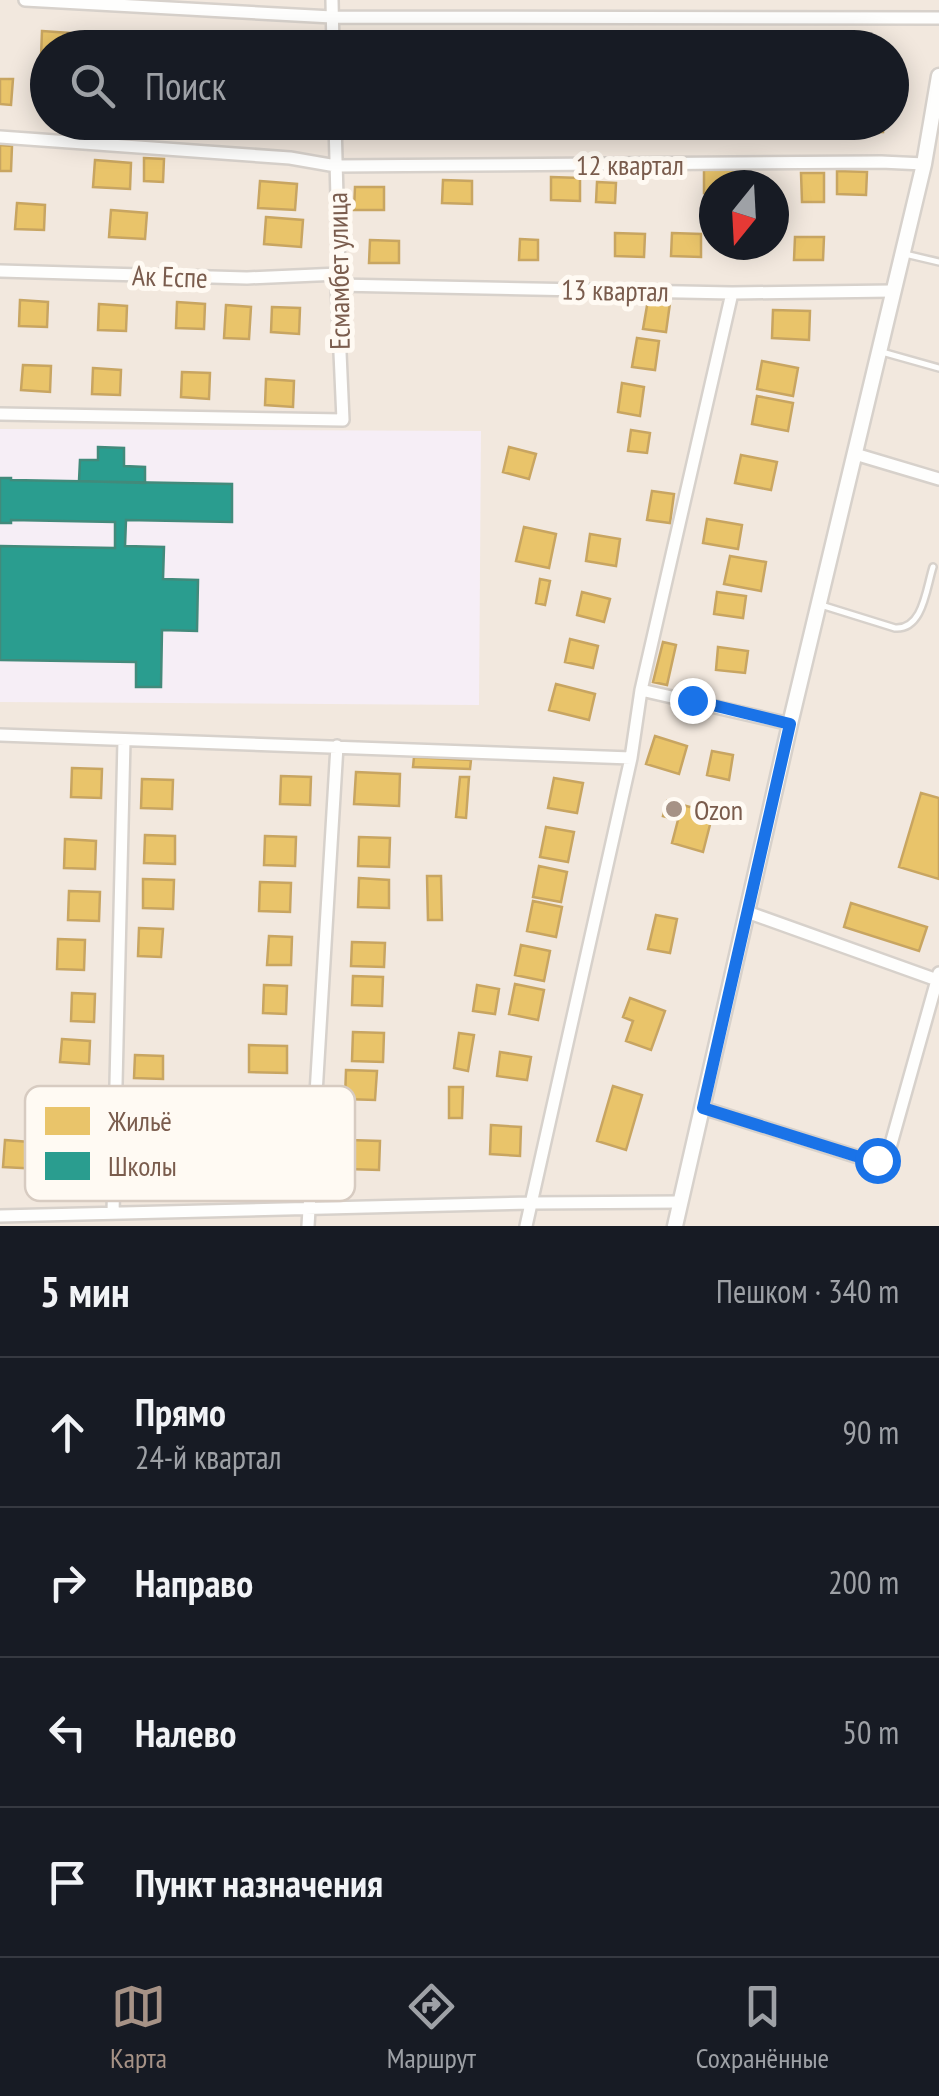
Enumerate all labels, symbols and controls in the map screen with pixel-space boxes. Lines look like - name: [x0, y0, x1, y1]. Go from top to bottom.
- search box: [30, 30, 909, 140]
- icon: search: [65, 58, 120, 113]
- text: Поиск: [145, 61, 226, 110]
- street label: 12 квартал: [576, 146, 684, 183]
- north arrow: [699, 170, 789, 260]
- street label: Есмамбет улица: [318, 192, 358, 350]
- street label: Ак Еспе: [132, 256, 208, 296]
- street label: 13 квартал: [561, 271, 669, 309]
- route end: [670, 678, 716, 724]
- place label: Ozon: [694, 791, 743, 828]
- marker: Ozon: [663, 798, 685, 820]
- legend: [25, 1086, 355, 1201]
- text: Жильё: [107, 1102, 172, 1139]
- route start: [855, 1138, 901, 1184]
- text: Школы: [108, 1147, 177, 1184]
- text: 5 мин: [40, 1264, 130, 1319]
- text: Пешком · 340 m: [716, 1270, 899, 1312]
- text: Прямо: [135, 1387, 226, 1436]
- icon: ahead: [40, 1405, 95, 1460]
- text: 90 m: [843, 1411, 899, 1453]
- text: 24-й квартал: [135, 1436, 282, 1478]
- icon: right: [40, 1555, 95, 1610]
- text: Направо: [135, 1558, 253, 1607]
- text: 200 m: [828, 1561, 899, 1603]
- icon: left: [40, 1705, 95, 1760]
- text: Налево: [135, 1708, 236, 1757]
- text: 50 m: [843, 1711, 899, 1753]
- icon: arrive: [40, 1855, 95, 1910]
- text: Пункт назначения: [135, 1858, 383, 1907]
- tab: Карта: [110, 1979, 167, 2076]
- tab: Маршрут: [387, 1979, 476, 2076]
- tab: Сохранённые: [696, 1979, 829, 2076]

